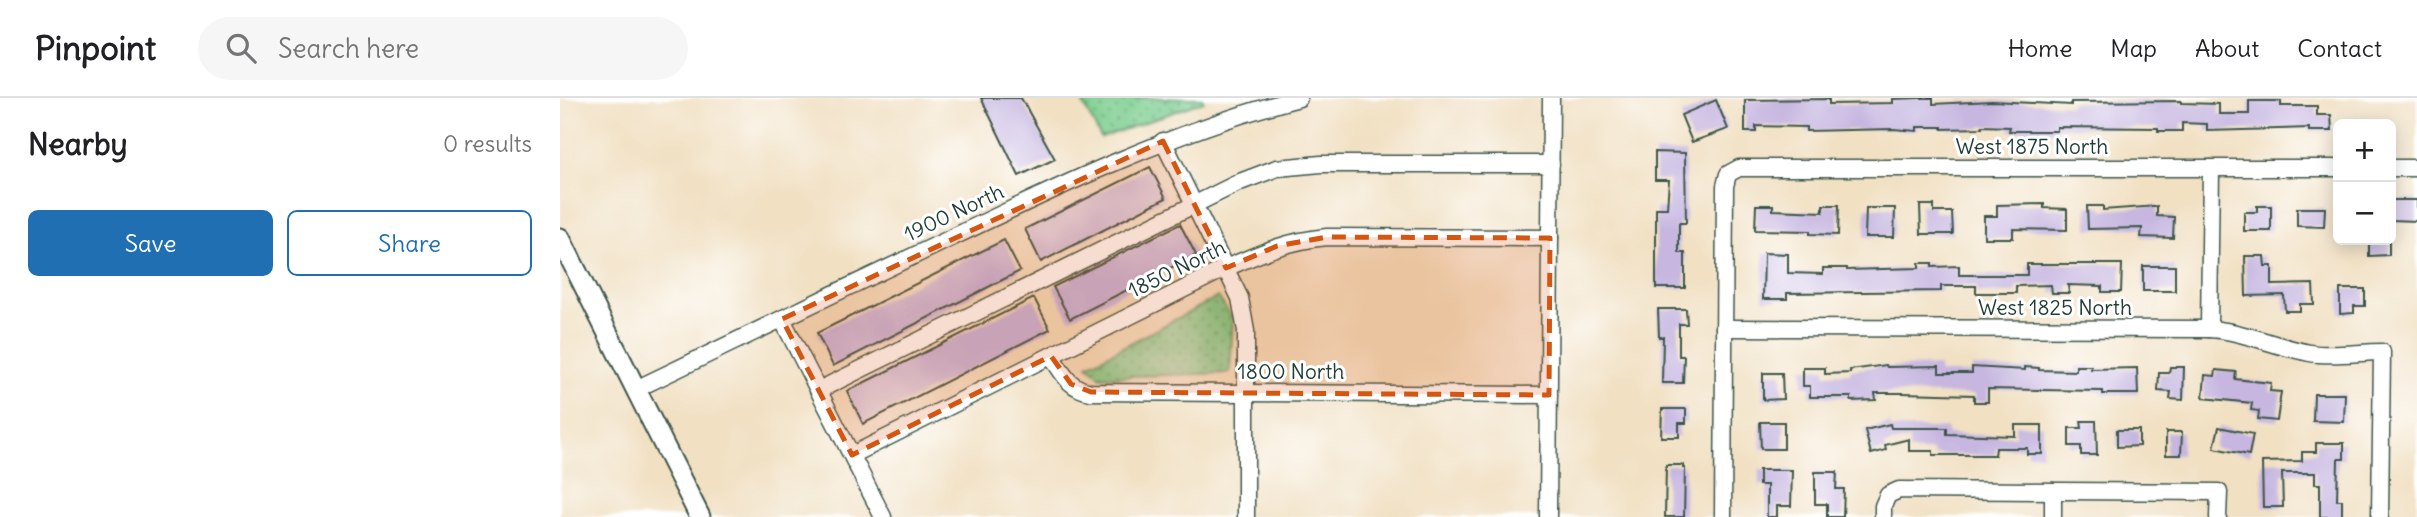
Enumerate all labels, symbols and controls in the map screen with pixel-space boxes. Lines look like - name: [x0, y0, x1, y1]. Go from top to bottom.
- search box: [198, 17, 688, 80]
- text: Pinpoint: [35, 27, 156, 69]
- icon: search: [222, 29, 260, 67]
- text: Search here: [278, 32, 419, 65]
- text: Home: [2008, 33, 2072, 63]
- text: Map: [2110, 33, 2157, 63]
- text: About: [2195, 33, 2259, 63]
- text: Contact: [2297, 33, 2382, 63]
- map controls: [2333, 119, 2396, 245]
- button: +: [2333, 119, 2396, 182]
- text: Nearby: [28, 125, 128, 163]
- text: 0 results: [443, 129, 532, 158]
- street label: West 1875 North: [1956, 133, 2108, 160]
- street label: 1900 North: [900, 178, 1008, 247]
- button: −: [2333, 182, 2396, 245]
- button: Save: [28, 210, 273, 276]
- button: Share: [287, 210, 532, 276]
- street label: 1850 North: [1124, 233, 1230, 304]
- street label: West 1825 North: [1978, 294, 2132, 321]
- street label: 1800 North: [1238, 358, 1344, 385]

